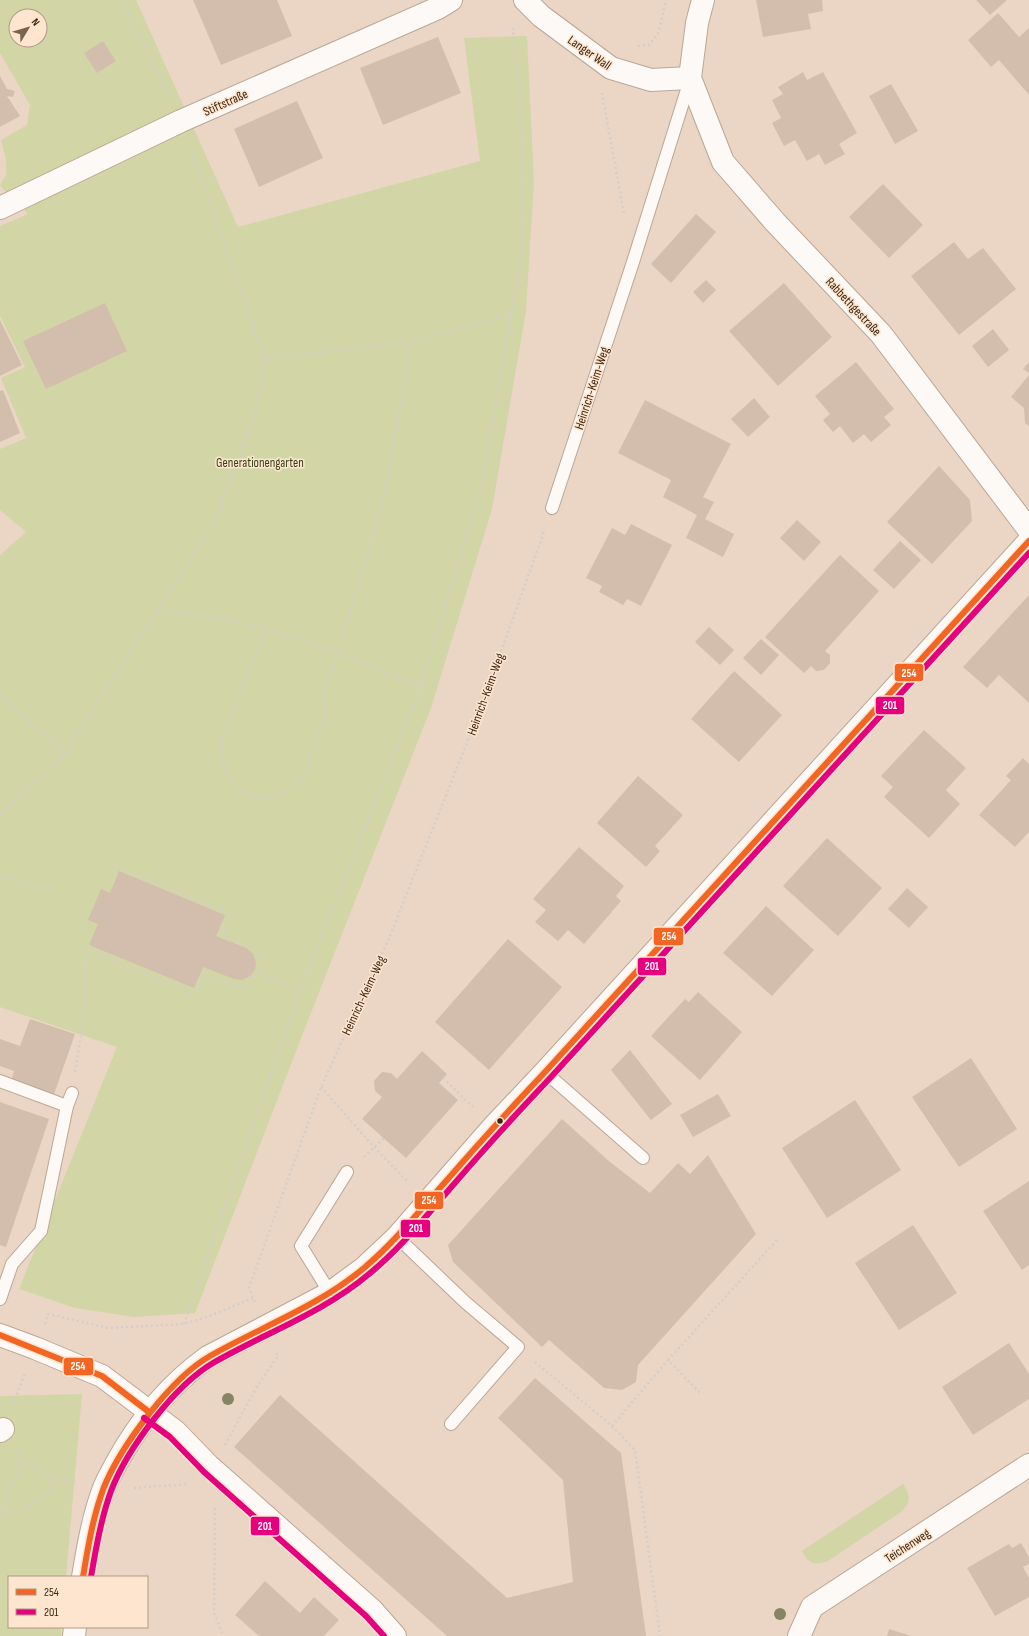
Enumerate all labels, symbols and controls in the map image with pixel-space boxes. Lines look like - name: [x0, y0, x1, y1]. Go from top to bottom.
- north arrow: [8, 8, 48, 48]
- text: N: [29, 16, 42, 29]
- street label: Langer Wall: [565, 32, 614, 74]
- street label: Stiftstraße: [200, 86, 250, 120]
- street label: Rabbethgestraße: [822, 274, 885, 339]
- street label: Heinrich-Keim-Weg: [571, 345, 613, 432]
- park label: Generationengarten: [216, 455, 304, 471]
- street label: Heinrich-Keim-Weg: [464, 651, 508, 738]
- line badge: 254: [894, 663, 924, 682]
- text: 254: [902, 667, 916, 680]
- line badge: 201: [875, 696, 905, 715]
- text: 201: [883, 699, 898, 712]
- line badge: 254: [653, 927, 684, 946]
- text: 254: [662, 930, 676, 943]
- street label: Heinrich-Keim-Weg: [338, 953, 389, 1038]
- line badge: 201: [637, 957, 667, 976]
- text: 201: [645, 960, 660, 973]
- unlabelled marker: [495, 1116, 505, 1126]
- line badge: 254: [414, 1191, 444, 1210]
- text: 254: [422, 1194, 436, 1207]
- line badge: 201: [400, 1219, 431, 1238]
- text: 201: [409, 1222, 424, 1235]
- line badge: 254: [63, 1357, 94, 1376]
- text: 254: [71, 1360, 85, 1373]
- line badge: 201: [250, 1516, 280, 1536]
- text: 201: [258, 1520, 273, 1533]
- street label: Teichenweg: [882, 1525, 933, 1567]
- legend: [8, 1576, 148, 1628]
- text: 254: [44, 1585, 59, 1600]
- text: 201: [44, 1605, 59, 1620]

